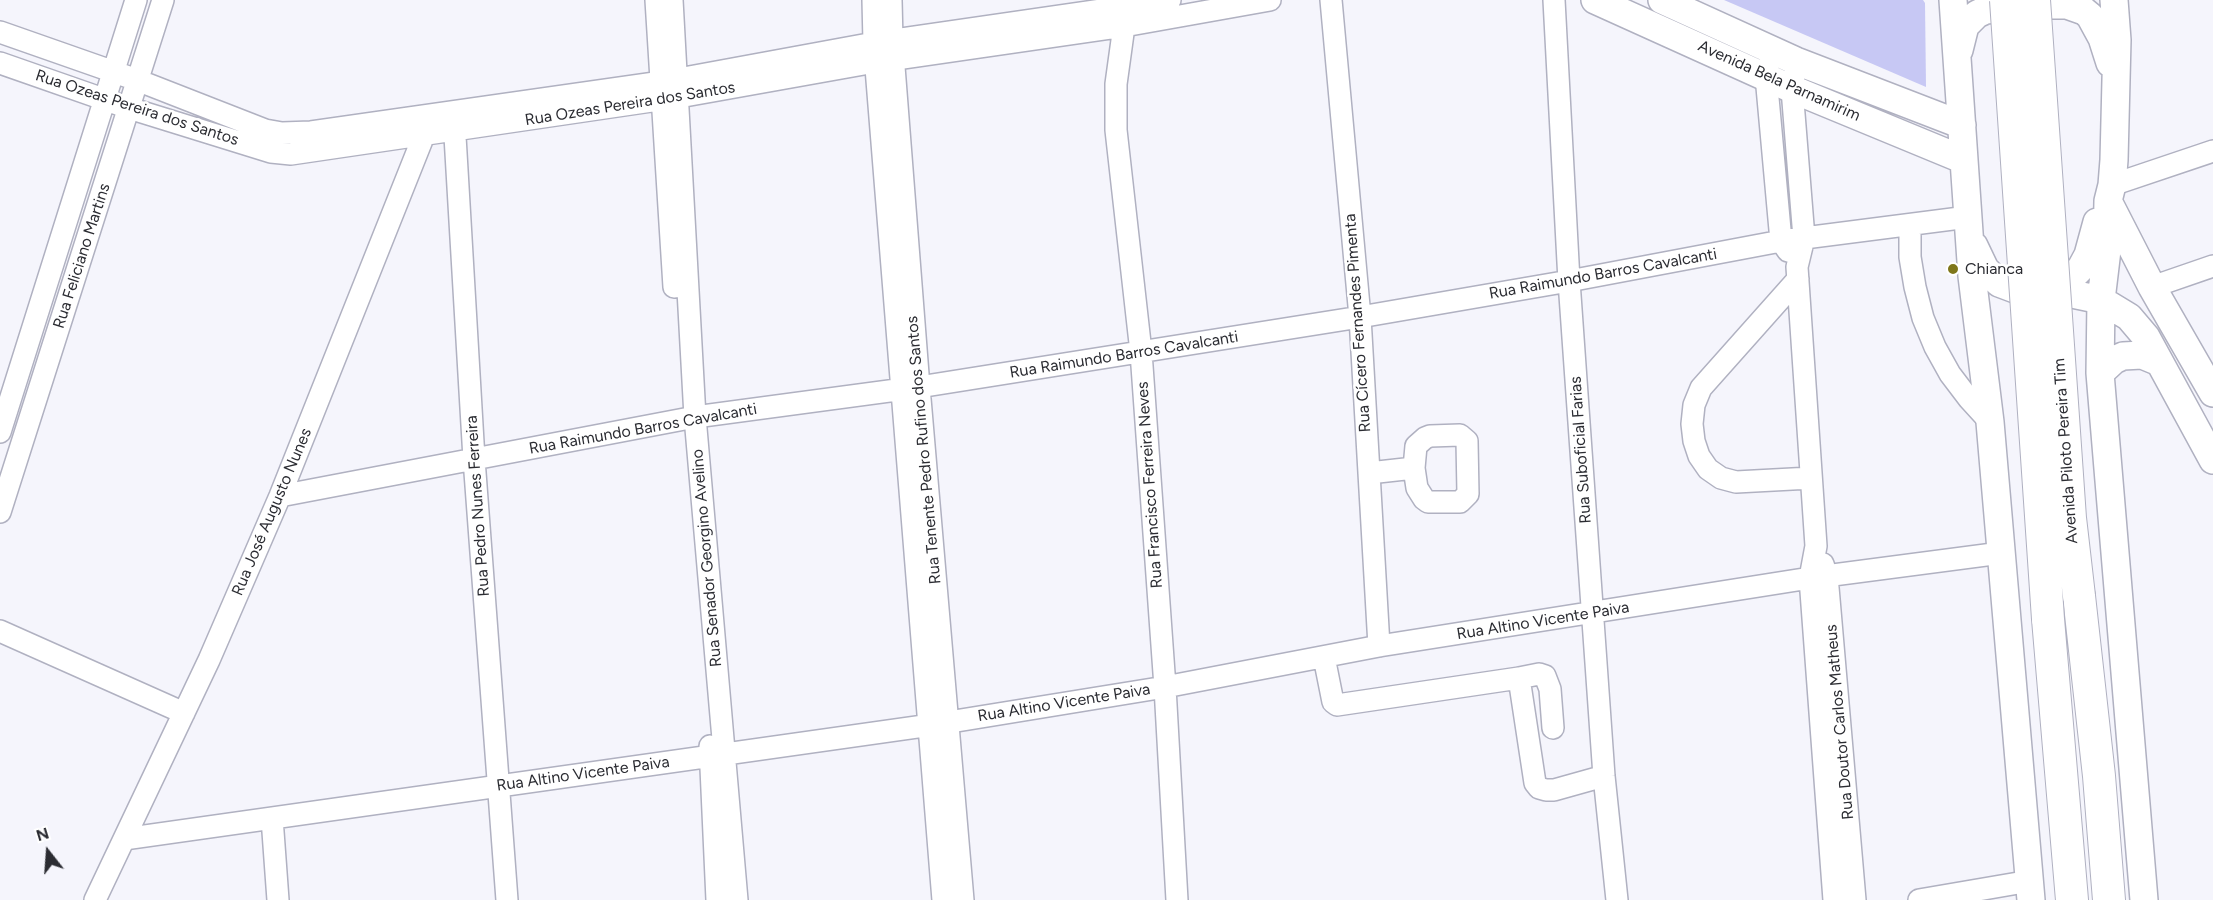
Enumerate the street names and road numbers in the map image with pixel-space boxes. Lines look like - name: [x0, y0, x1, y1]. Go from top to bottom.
- street label: Avenida Bela Parnamirim: [1695, 37, 1863, 125]
- street label: Rua Ozeas Pereira dos Santos: [33, 66, 241, 150]
- street label: Rua Ozeas Pereira dos Santos: [524, 78, 736, 130]
- street label: Rua Feliciano Martins: [49, 181, 115, 331]
- street label: Rua Cícero Fernandes Pimenta: [1341, 213, 1375, 433]
- street label: Rua Raimundo Barros Cavalcanti: [1487, 244, 1719, 304]
- street label: Rua Tenente Pedro Rufino dos Santos: [903, 315, 945, 585]
- street label: Rua Raimundo Barros Cavalcanti: [1008, 327, 1240, 383]
- street label: Avenida Piloto Pereira Tim: [2050, 358, 2082, 544]
- street label: Rua Suboficial Farias: [1566, 376, 1596, 524]
- street label: Rua Francisco Ferreira Neves: [1133, 381, 1167, 589]
- street label: Rua Raimundo Barros Cavalcanti: [527, 399, 759, 459]
- street label: Rua Pedro Nunes Ferreira: [462, 415, 494, 597]
- street label: Rua José Augusto Nunes: [228, 425, 316, 599]
- street label: Rua Senador Georgino Avelino: [688, 448, 726, 668]
- street label: Rua Altino Vicente Paiva: [1455, 598, 1631, 644]
- street label: Rua Doutor Carlos Matheus: [1822, 624, 1858, 820]
- street label: Rua Altino Vicente Paiva: [976, 680, 1152, 726]
- street label: Rua Altino Vicente Paiva: [495, 752, 671, 796]

